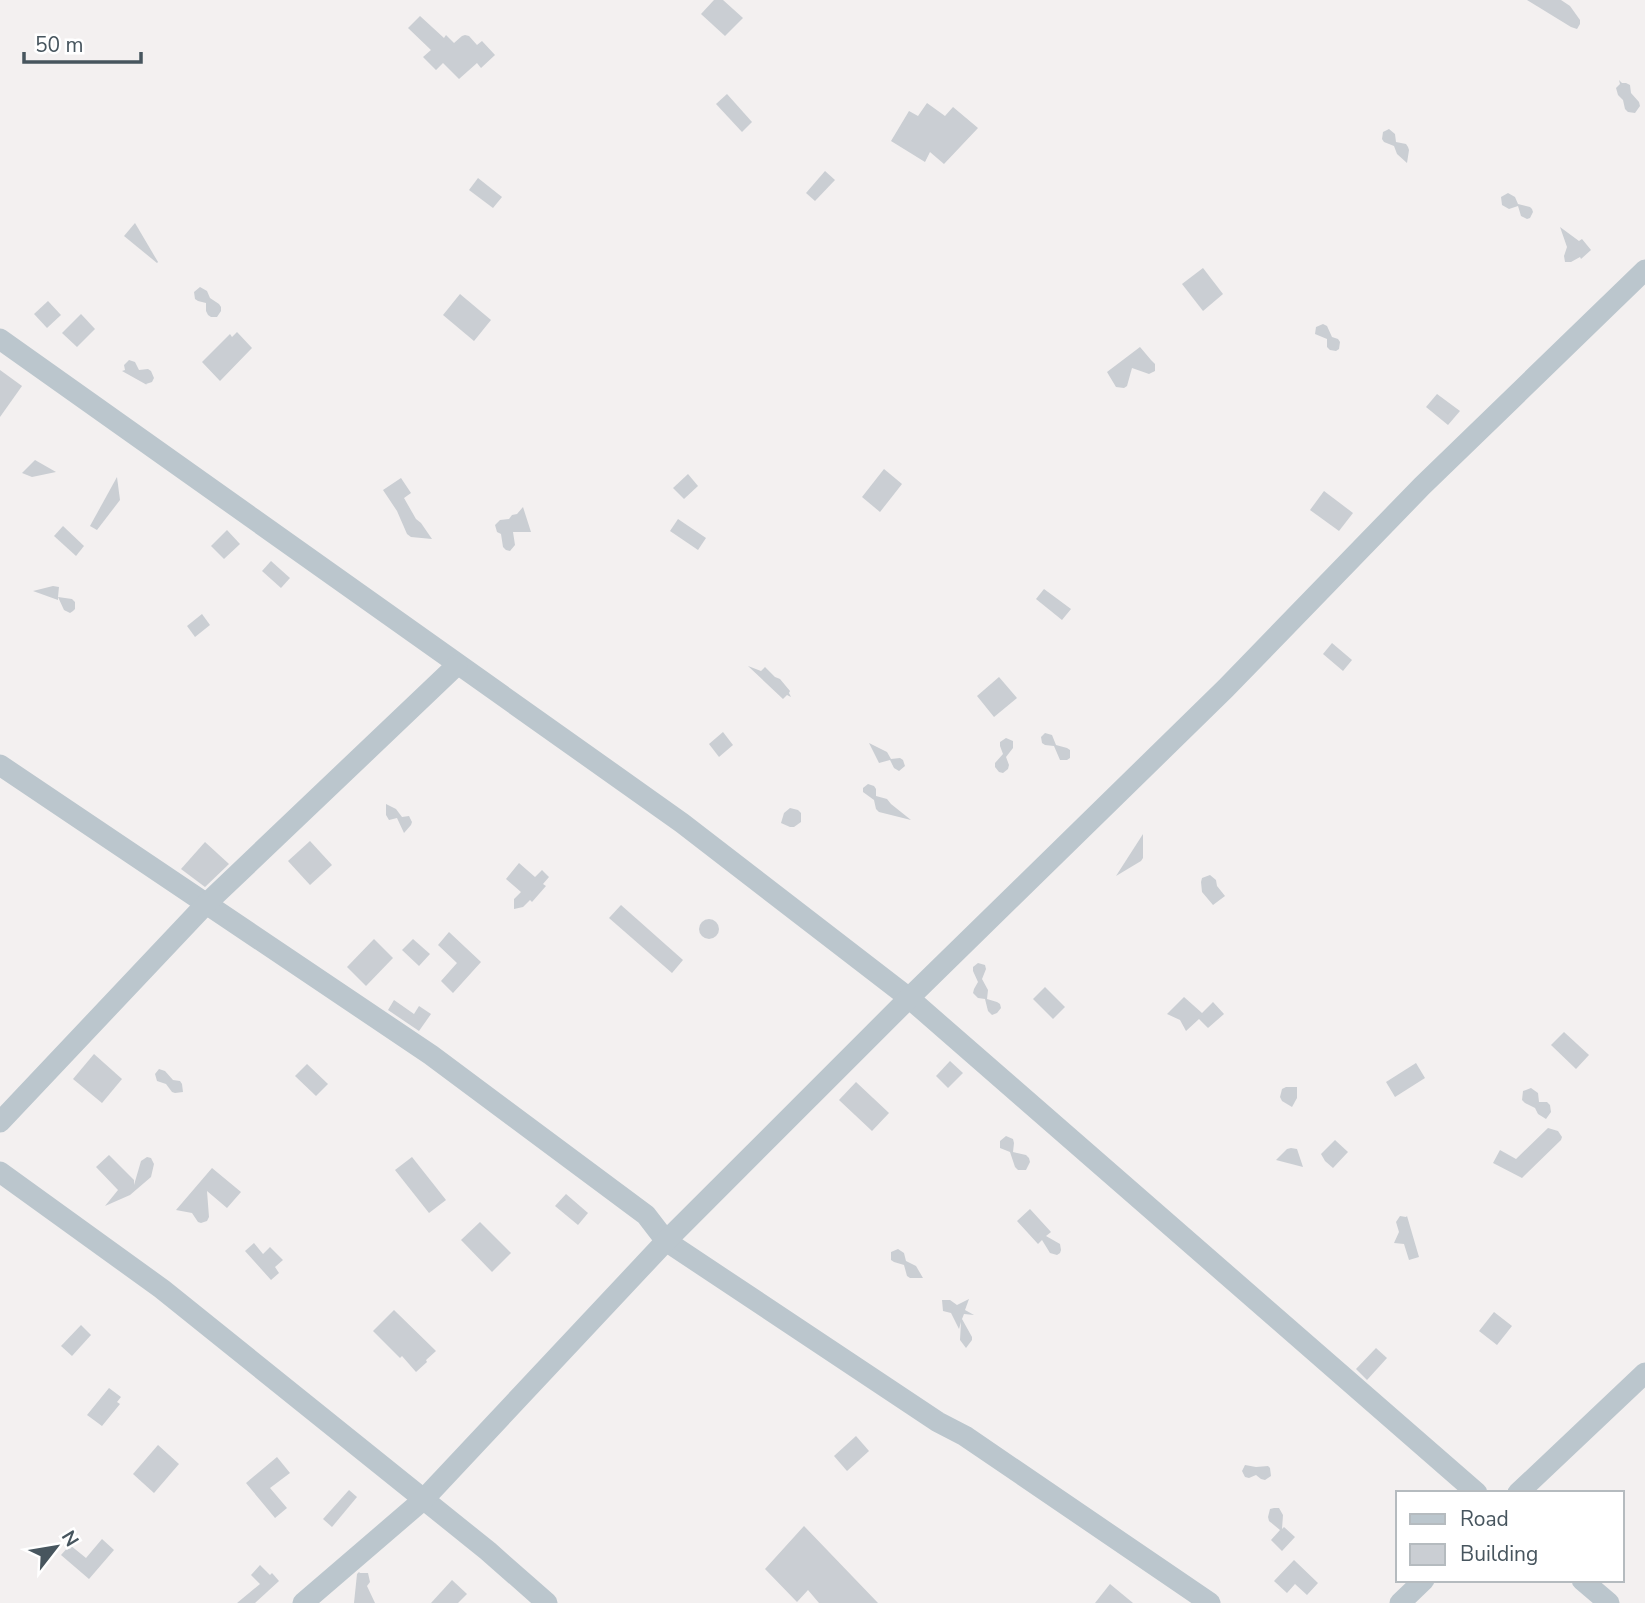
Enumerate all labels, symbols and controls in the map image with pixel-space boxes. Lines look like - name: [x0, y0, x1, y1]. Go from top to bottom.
- scale bar: [24, 21, 142, 65]
- text: 50 m: [35, 31, 84, 59]
- legend: [1396, 1491, 1624, 1582]
- text: Road: [1460, 1505, 1509, 1533]
- north arrow: [21, 1512, 91, 1582]
- text: N: [55, 1526, 85, 1552]
- text: Building: [1460, 1540, 1538, 1568]

